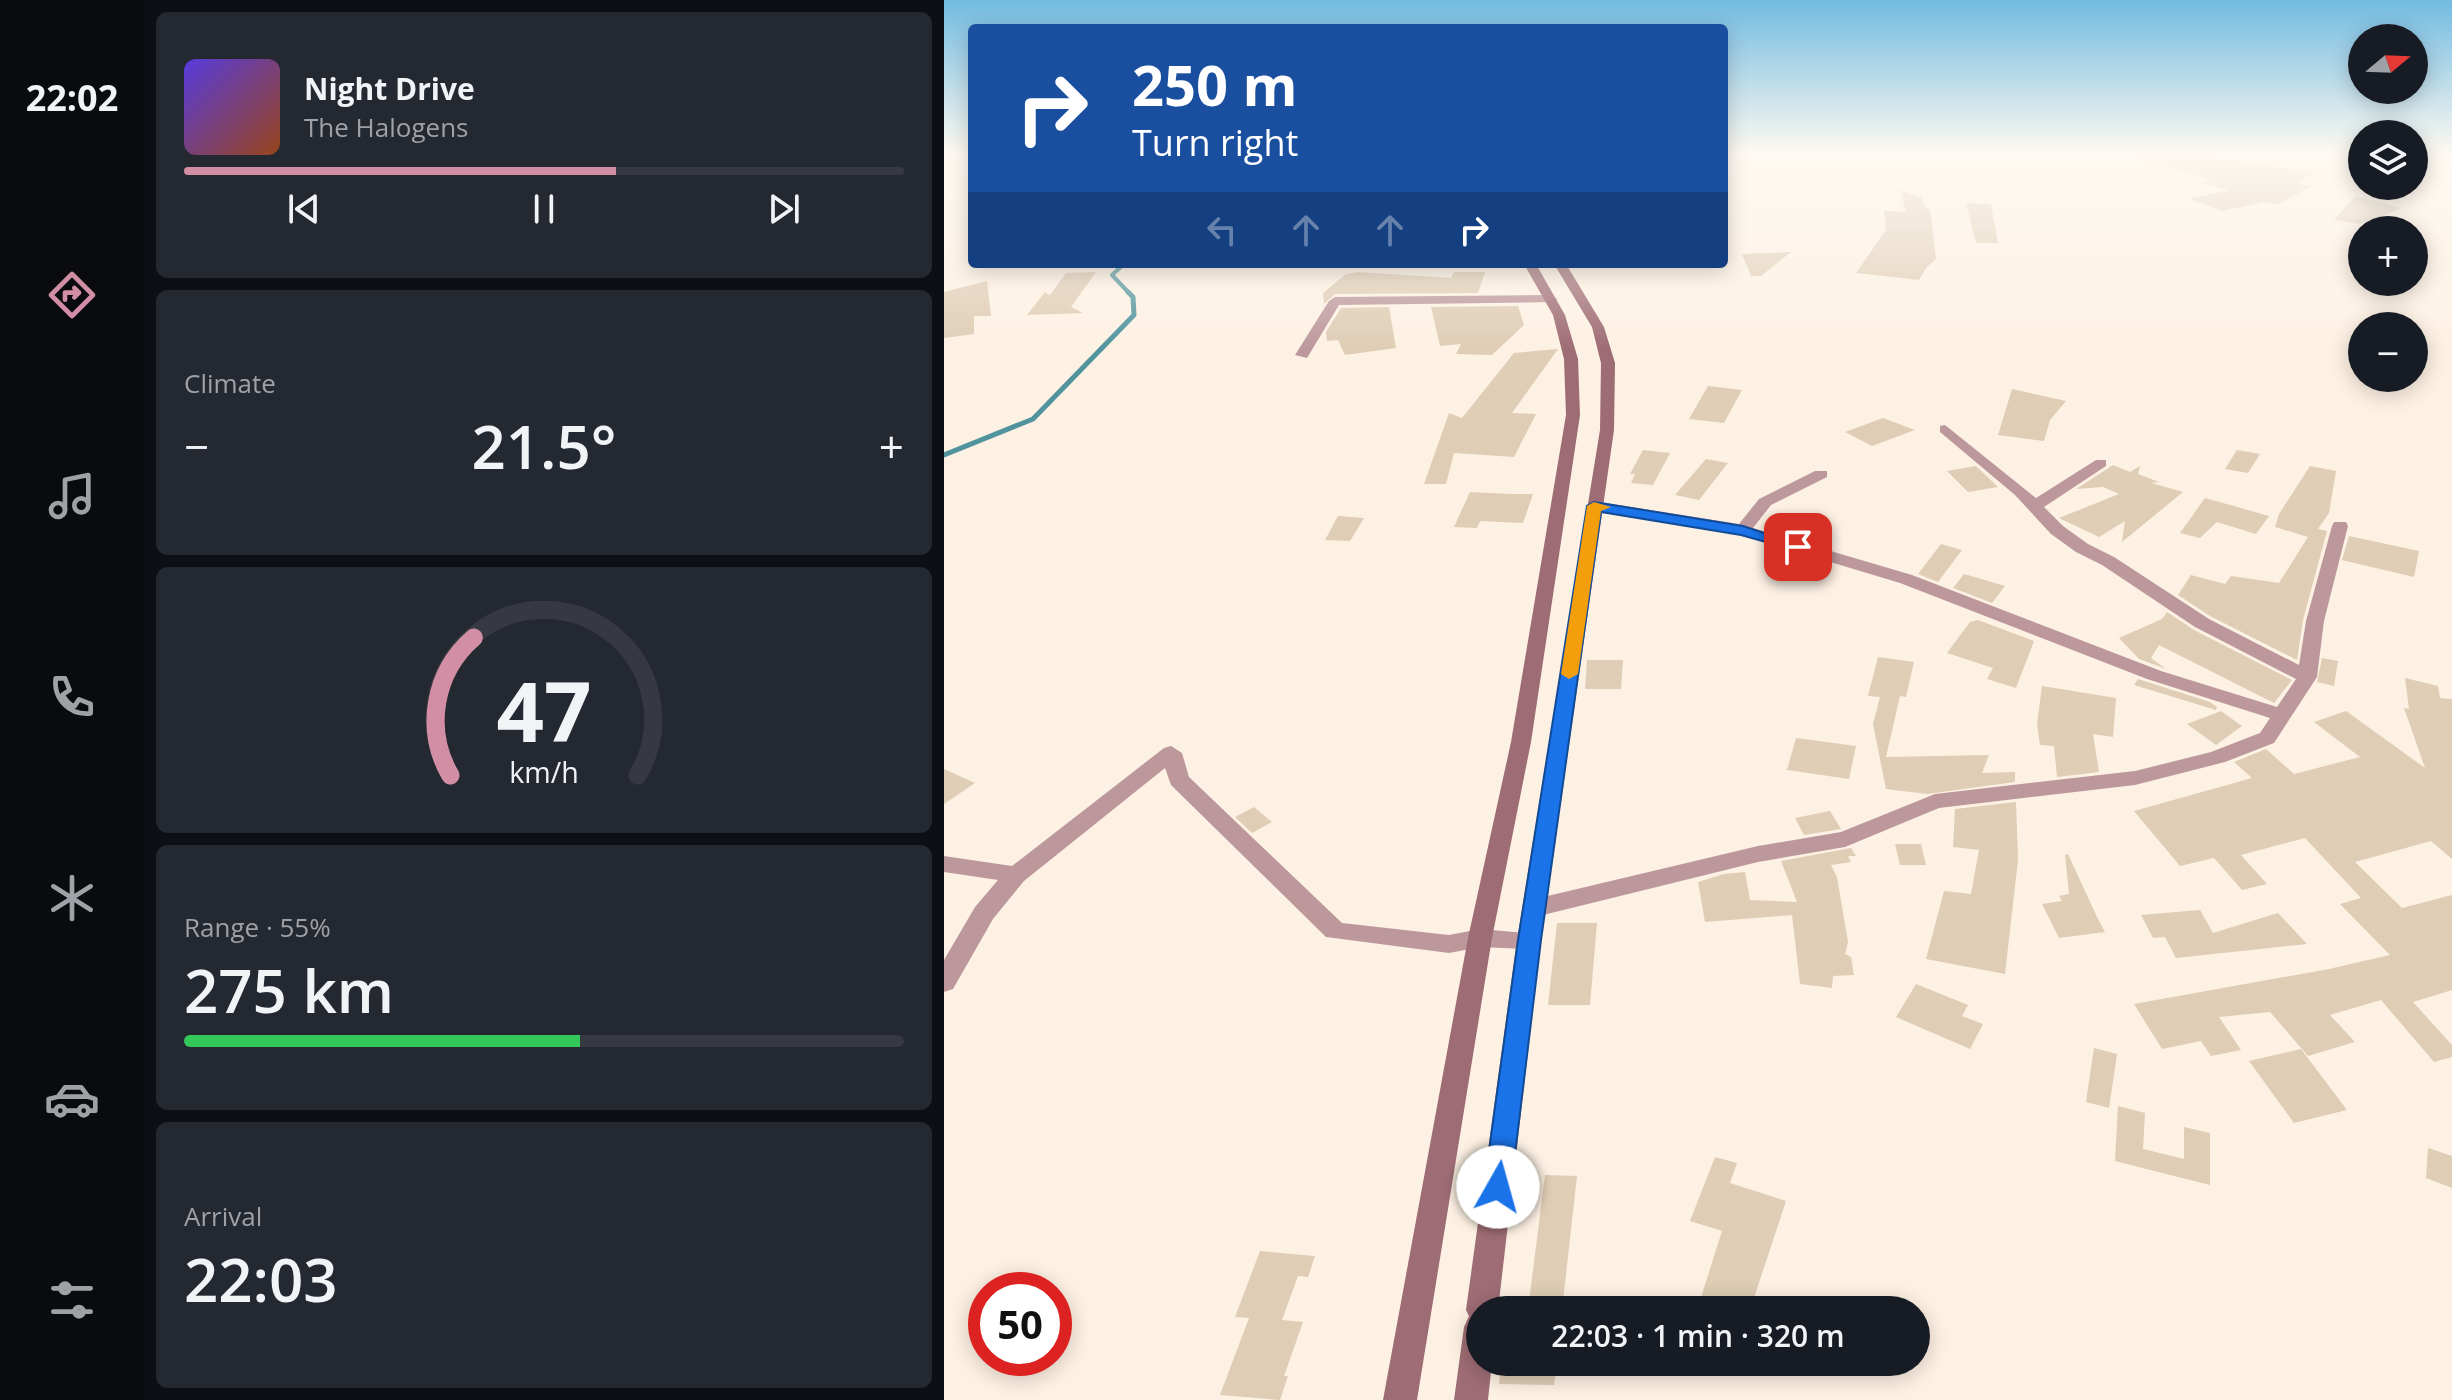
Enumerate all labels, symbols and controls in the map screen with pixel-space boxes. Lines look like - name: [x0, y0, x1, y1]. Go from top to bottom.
- north arrow: [2348, 24, 2428, 104]
- map controls: [2348, 24, 2428, 392]
- text: 250 m: [1132, 46, 1298, 122]
- icon: right: [1000, 56, 1104, 160]
- text: Night Drive: [304, 68, 475, 109]
- text: 22:02: [26, 73, 118, 122]
- text: The Halogens: [304, 109, 469, 145]
- text: Turn right: [1132, 118, 1298, 167]
- button: layers: [2348, 120, 2428, 200]
- icon: previous: [282, 187, 326, 231]
- icon: pause: [522, 187, 566, 231]
- icon: next: [762, 187, 806, 231]
- icon: left: [1200, 208, 1244, 252]
- icon: ahead: [1284, 208, 1328, 252]
- icon: ahead: [1368, 208, 1412, 252]
- icon: right: [1452, 208, 1496, 252]
- button: +: [2348, 216, 2428, 296]
- icon: directions: [44, 267, 100, 323]
- button: −: [2348, 312, 2428, 392]
- text: Climate: [184, 365, 276, 401]
- text: 21.5°: [471, 405, 617, 487]
- text: −: [184, 416, 209, 476]
- text: +: [879, 416, 904, 476]
- icon: music: [44, 468, 100, 524]
- pin: [1764, 513, 1832, 581]
- icon: arrive: [1776, 525, 1820, 569]
- text: 47: [496, 653, 592, 766]
- icon: phone: [44, 669, 100, 725]
- text: km/h: [509, 752, 579, 791]
- icon: climate: [44, 870, 100, 926]
- text: Range · 55%: [184, 909, 331, 945]
- text: 275 km: [184, 949, 394, 1031]
- icon: car: [44, 1071, 100, 1127]
- position arrow: [1456, 1145, 1540, 1229]
- text: Arrival: [184, 1198, 262, 1234]
- text: 22:03: [184, 1238, 338, 1320]
- icon: filters: [44, 1272, 100, 1328]
- speed limit sign: 50: [968, 1272, 1072, 1376]
- text: 22:03 · 1 min · 320 m: [1551, 1315, 1845, 1356]

